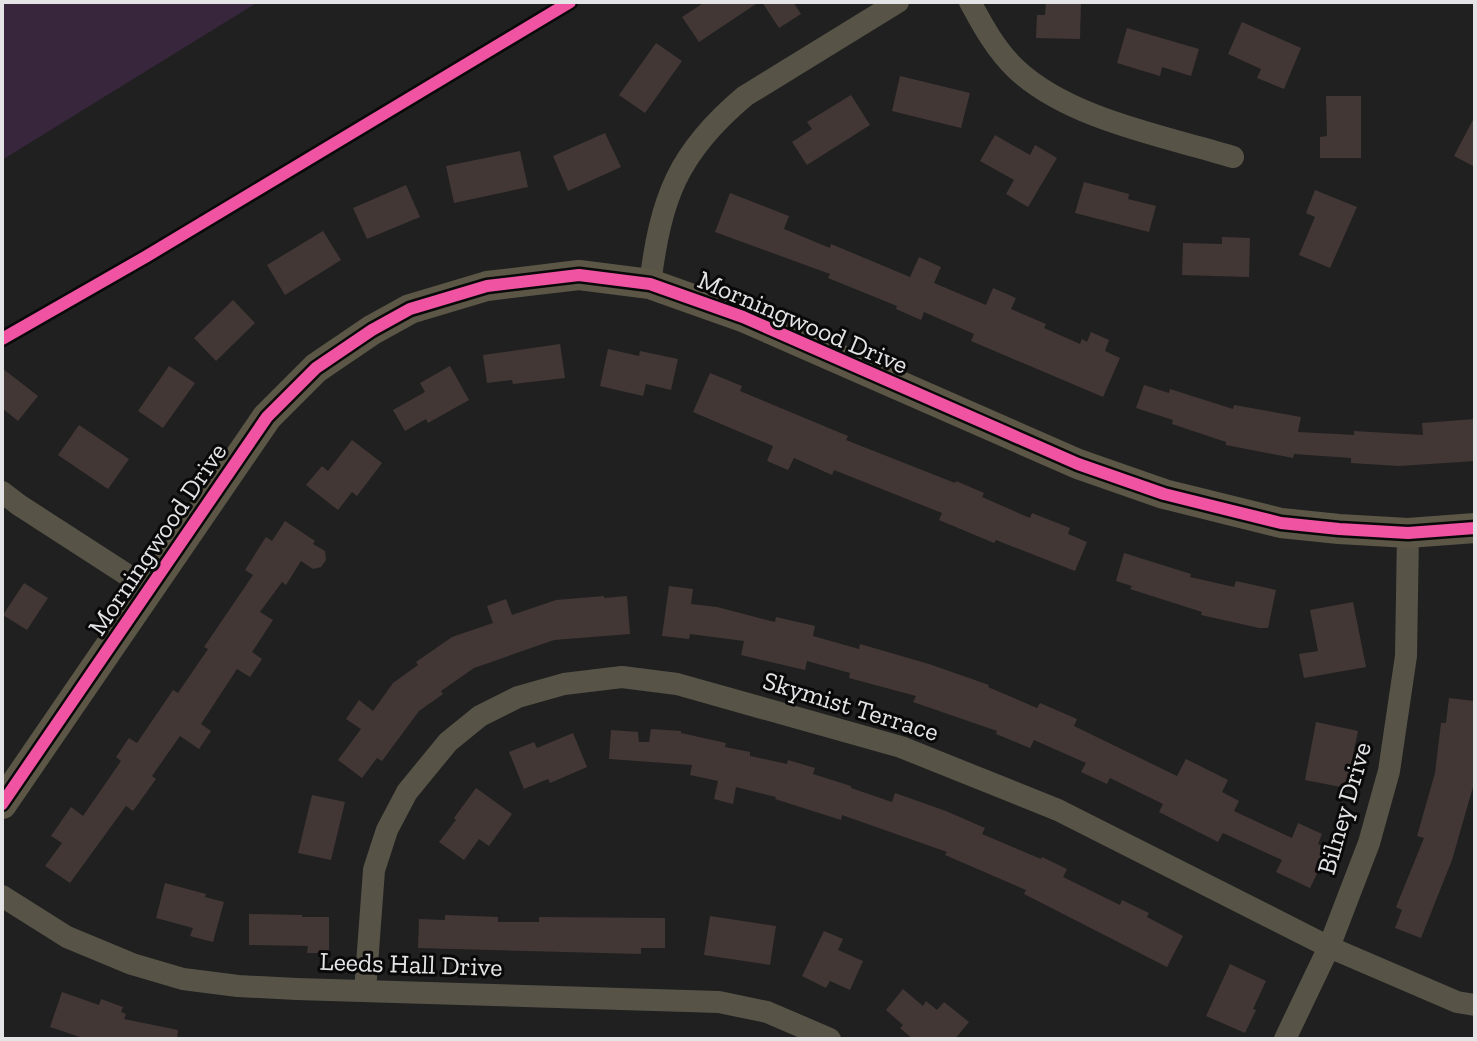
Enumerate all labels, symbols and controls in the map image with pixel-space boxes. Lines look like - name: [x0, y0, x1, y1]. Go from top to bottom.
- street label: Morningwood Drive: [693, 263, 913, 381]
- street label: Morningwood Drive: [81, 437, 233, 641]
- street label: Skymist Terrace: [759, 664, 943, 748]
- street label: Bilney Drive: [1310, 738, 1378, 878]
- street label: Leeds Hall Drive: [319, 945, 503, 983]

